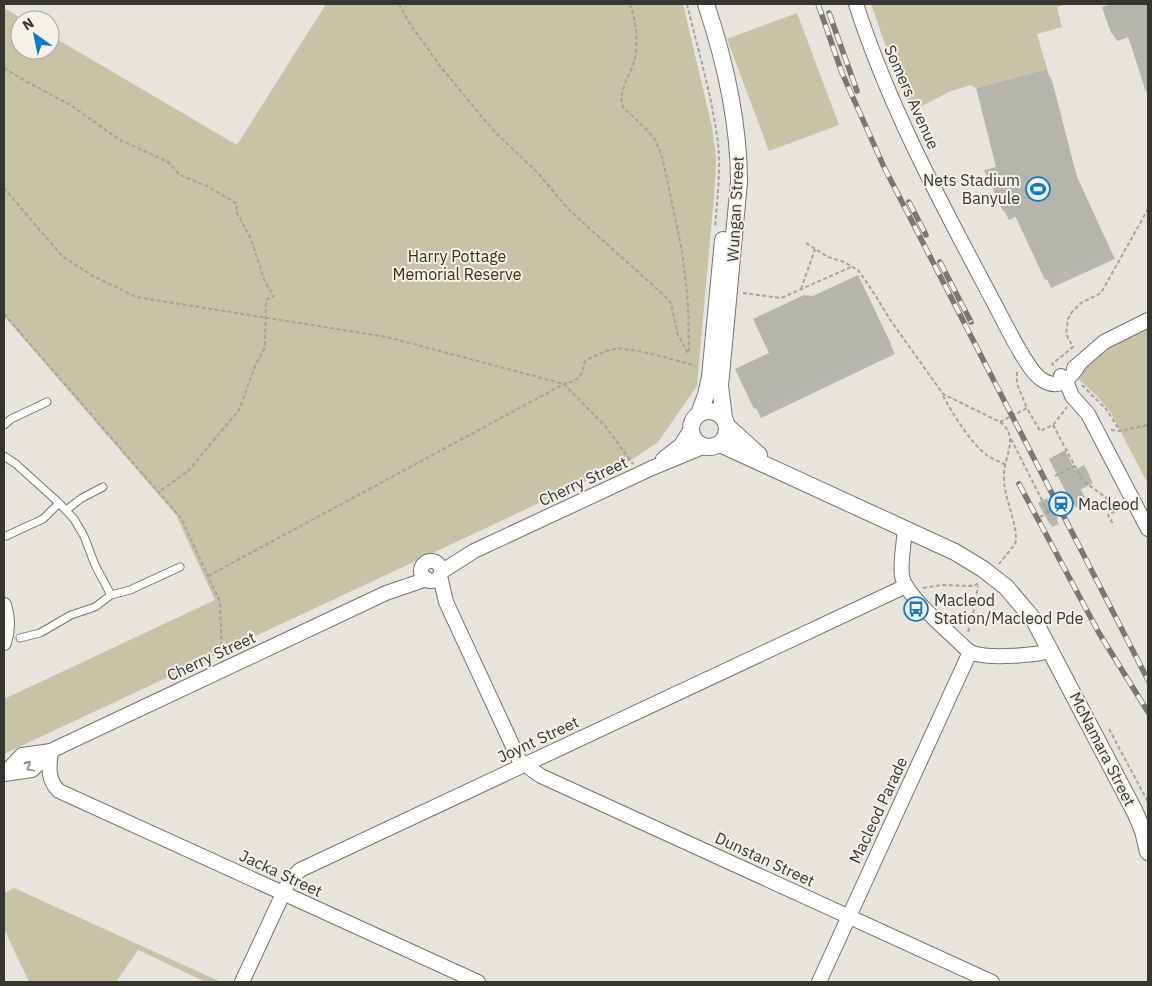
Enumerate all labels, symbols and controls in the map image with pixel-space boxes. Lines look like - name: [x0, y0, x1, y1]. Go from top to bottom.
- north arrow: [10, 10, 60, 60]
- text: N: [19, 14, 37, 34]
- street label: Somers Avenue: [880, 42, 944, 152]
- street label: Wungan Street: [722, 156, 748, 262]
- place label: Nets Stadium Banyule: [923, 170, 1020, 208]
- sports icon: Nets Stadium Banyule: [1025, 176, 1051, 202]
- park label: Harry Pottage Memorial Reserve: [392, 246, 522, 284]
- street label: Cherry Street: [536, 452, 630, 510]
- station icon: Macleod: [1048, 491, 1074, 517]
- place label: Macleod: [1078, 494, 1139, 514]
- place label: Macleod Station/Macleod Pde: [934, 590, 1084, 628]
- bus stop icon: Macleod Station/Macleod Pde: [903, 596, 929, 622]
- street label: Cherry Street: [164, 627, 258, 685]
- street label: McNamara Street: [1066, 689, 1140, 809]
- street label: Joynt Street: [494, 711, 582, 767]
- street label: Macleod Parade: [845, 753, 912, 866]
- one-way arrow: [27, 762, 36, 772]
- street label: Dunstan Street: [712, 827, 818, 891]
- street label: Jacka Street: [236, 845, 326, 901]

